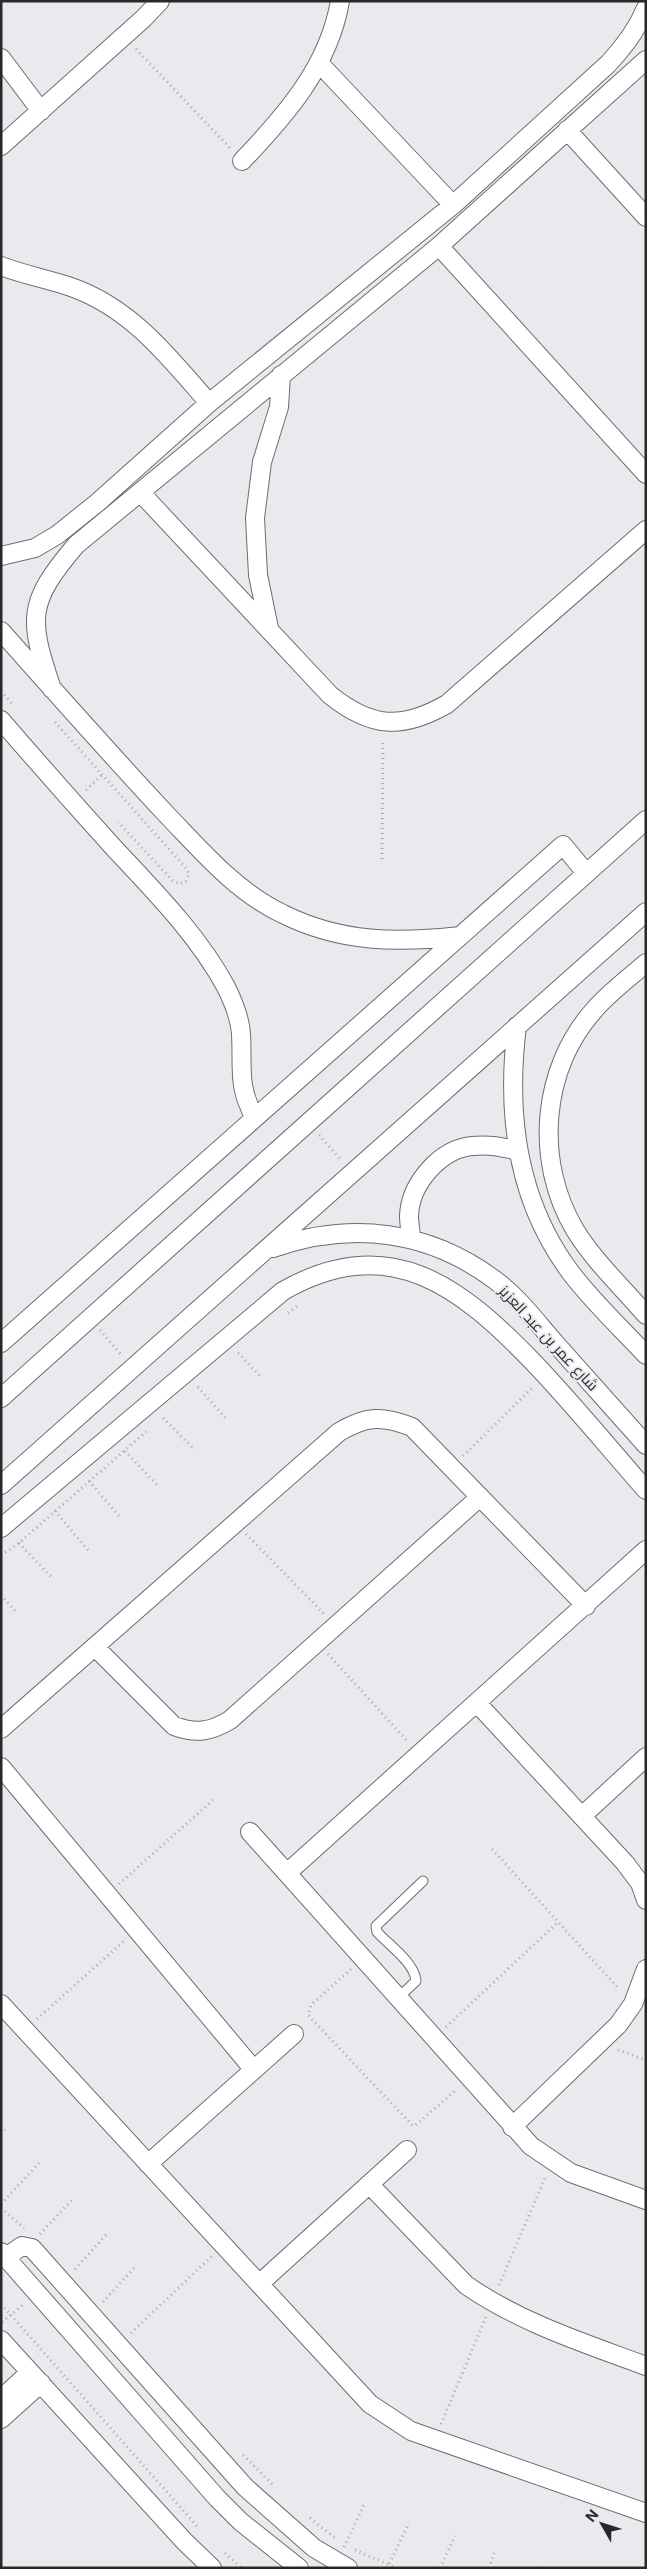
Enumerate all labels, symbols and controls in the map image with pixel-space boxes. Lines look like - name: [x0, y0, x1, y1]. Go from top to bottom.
- street label: شارع عمر بن عبد العزيز: [493, 1281, 603, 1396]
- north arrow: [577, 2499, 627, 2549]
- text: N: [582, 2506, 601, 2525]

